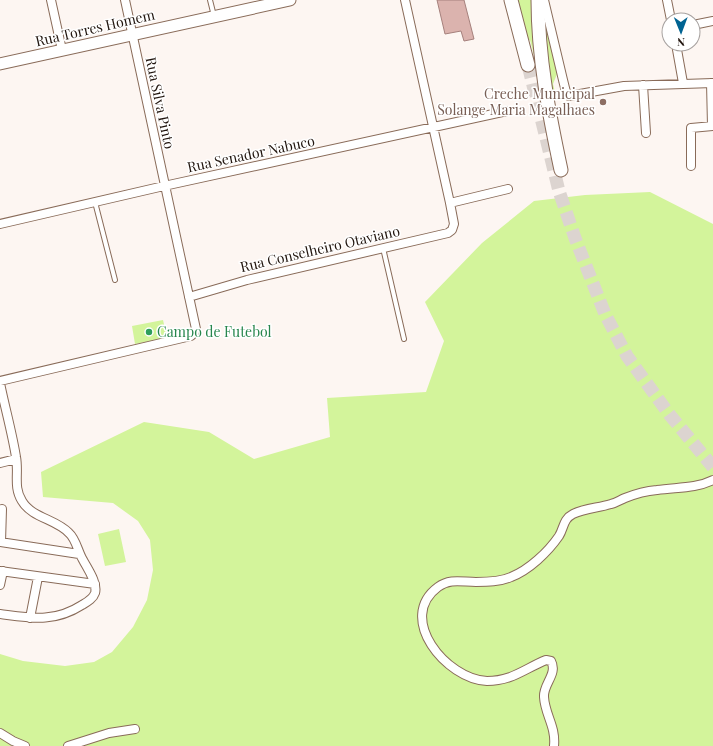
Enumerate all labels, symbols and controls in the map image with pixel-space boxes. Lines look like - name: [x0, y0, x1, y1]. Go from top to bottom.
- street label: Rua Torres Homem: [33, 4, 157, 50]
- north arrow: [661, 12, 701, 52]
- text: N: [677, 35, 685, 50]
- street label: Rua Silva Pinto: [141, 55, 180, 151]
- place label: Creche Municipal Solange Maria Magalhaes: [437, 84, 595, 119]
- marker: Creche Municipal Solange Maria Magalhaes: [598, 97, 608, 107]
- street label: Rua Senador Nabuco: [185, 131, 317, 176]
- street label: Rua Conselheiro Otaviano: [238, 221, 402, 276]
- place label: Campo de Futebol: [157, 322, 272, 341]
- marker: Campo de Futebol: [144, 327, 154, 337]

